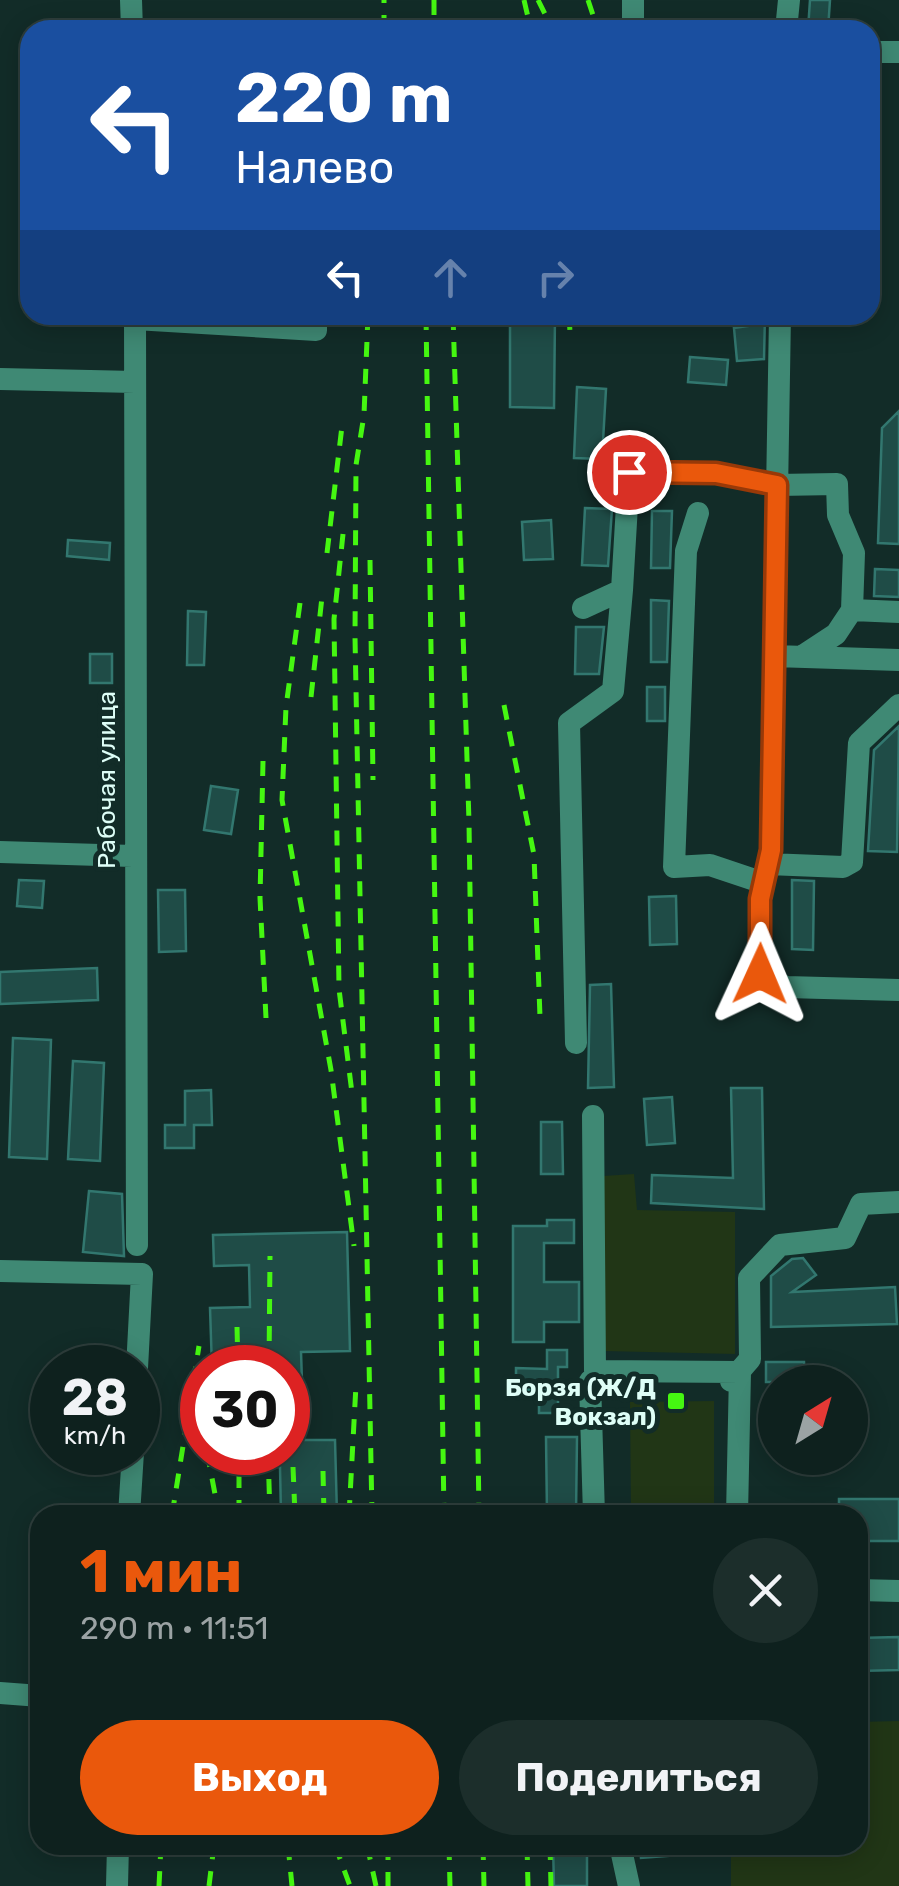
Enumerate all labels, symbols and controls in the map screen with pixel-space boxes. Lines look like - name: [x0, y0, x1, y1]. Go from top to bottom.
- text: 220 m: [235, 57, 453, 140]
- icon: left: [70, 60, 200, 190]
- text: Налево: [235, 141, 394, 194]
- icon: left: [318, 250, 373, 305]
- icon: ahead: [423, 250, 478, 305]
- icon: right: [528, 250, 583, 305]
- pin: [587, 430, 672, 515]
- icon: arrive: [602, 445, 657, 500]
- street label: Рабочая улица: [92, 691, 121, 869]
- position arrow: [708, 922, 812, 1026]
- speed limit sign: 30: [180, 1345, 310, 1475]
- north arrow: [758, 1365, 868, 1475]
- map controls: [758, 1365, 868, 1475]
- text: 28: [62, 1368, 128, 1428]
- place label: Борзя (Ж/Д Вокзал): [505, 1373, 656, 1431]
- marker: Борзя (Ж/Д Вокзал): [665, 1390, 687, 1412]
- text: km/h: [64, 1421, 126, 1450]
- text: 1 мин: [80, 1536, 243, 1607]
- button: close: [713, 1538, 818, 1643]
- text: 290 m · 11:51: [80, 1609, 268, 1647]
- button: Выход: [80, 1720, 439, 1835]
- button: Поделиться: [459, 1720, 818, 1835]

